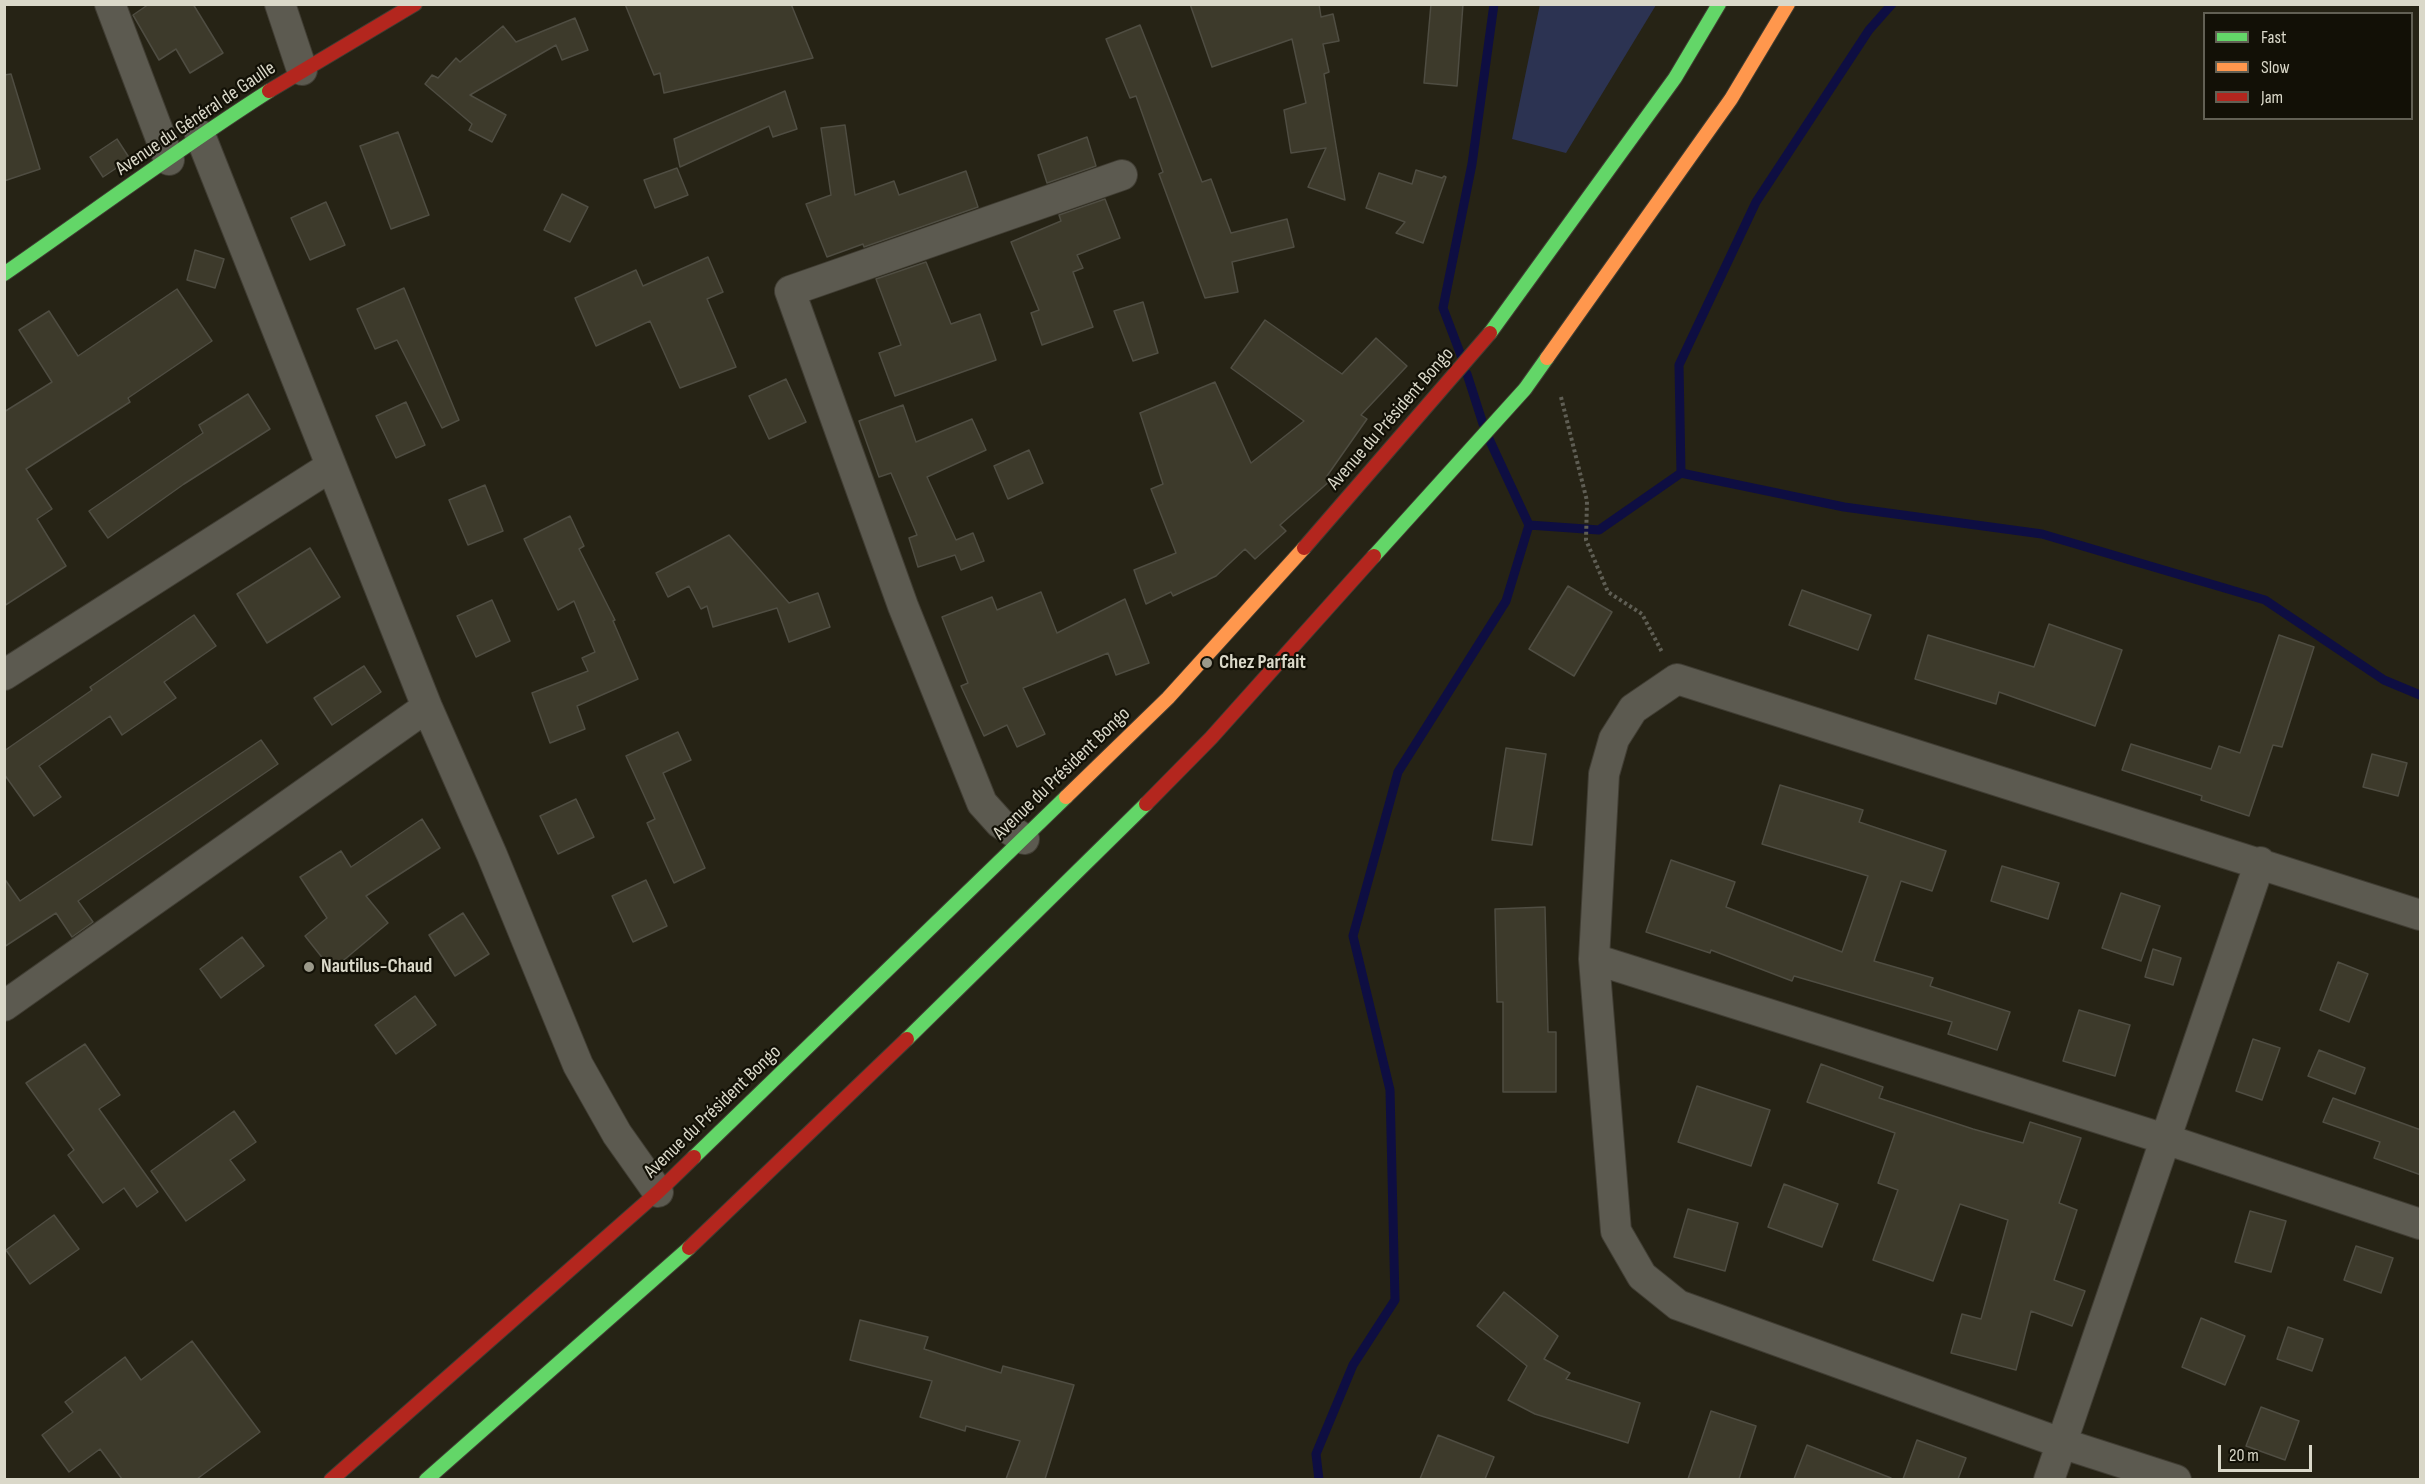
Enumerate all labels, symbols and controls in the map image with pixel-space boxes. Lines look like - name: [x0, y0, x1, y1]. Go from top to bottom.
- legend: [2203, 12, 2413, 120]
- text: Fast: [2261, 27, 2286, 48]
- street label: Avenue du Général de Gaulle: [112, 57, 280, 181]
- text: Slow: [2261, 57, 2290, 78]
- text: Jam: [2261, 87, 2283, 108]
- street label: Avenue du Président Bongo: [1323, 343, 1459, 495]
- place label: Chez Parfait: [1219, 651, 1306, 675]
- marker: Chez Parfait: [1200, 656, 1214, 670]
- street label: Avenue du Président Bongo: [989, 702, 1135, 846]
- place label: Nautilus-Chaud: [321, 955, 432, 979]
- marker: Nautilus-Chaud: [302, 960, 316, 974]
- street label: Avenue du Président Bongo: [640, 1040, 786, 1184]
- scale bar: [2221, 1433, 2316, 1471]
- text: 20 m: [2229, 1445, 2259, 1466]

